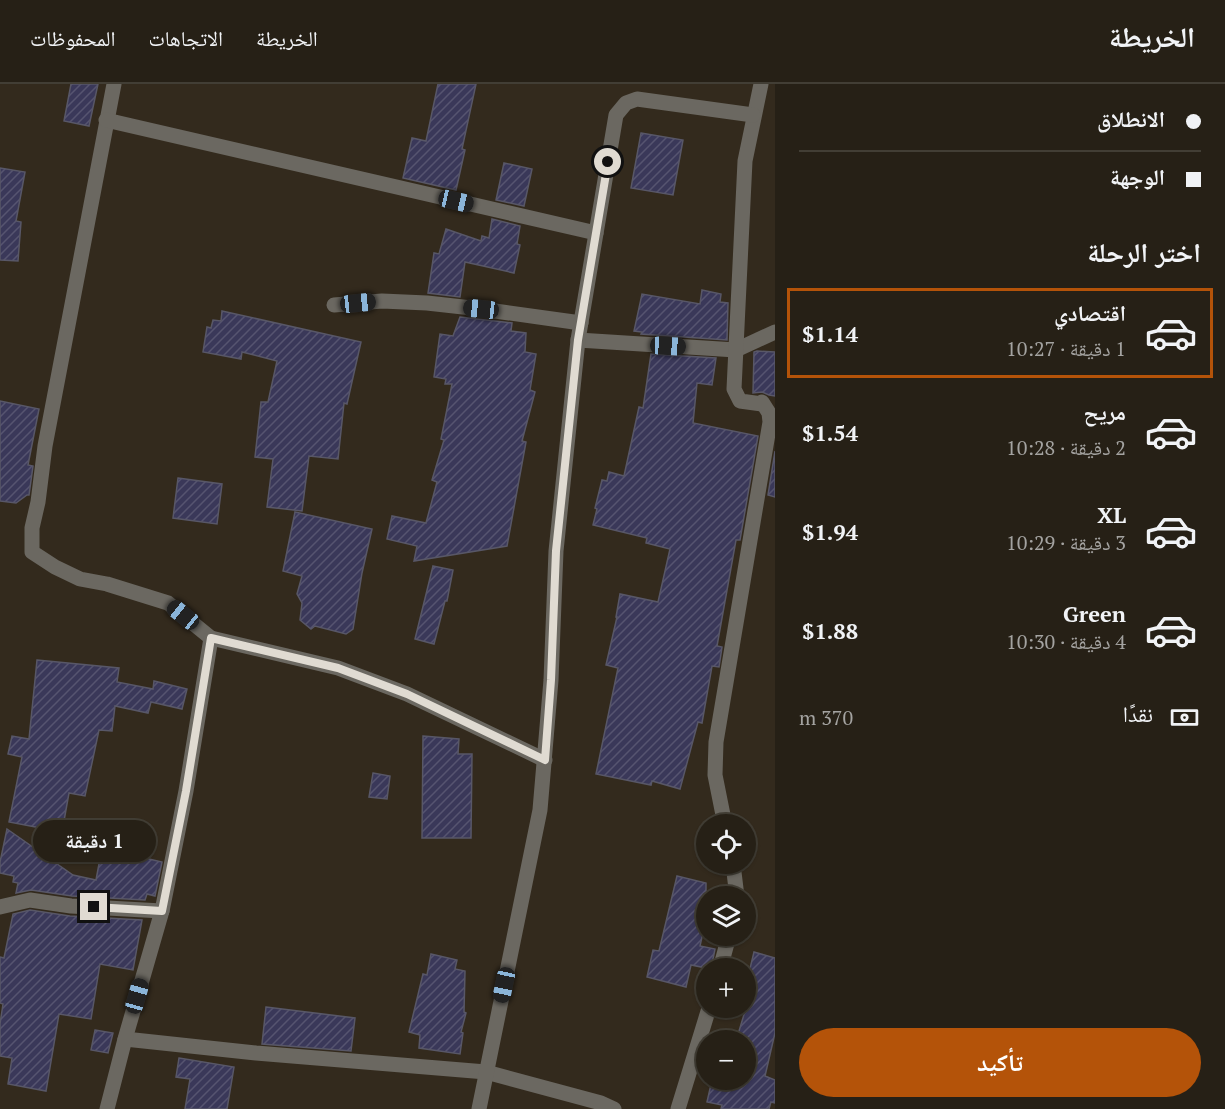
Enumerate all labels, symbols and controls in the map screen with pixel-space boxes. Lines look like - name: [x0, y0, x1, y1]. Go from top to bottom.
- text: الخريطة: [1109, 18, 1195, 55]
- text: المحفوظات: [30, 24, 115, 52]
- text: الاتجاهات: [148, 24, 223, 52]
- text: الخريطة: [256, 24, 318, 52]
- text: الانطلاق: [1097, 104, 1165, 133]
- route start: [594, 148, 621, 175]
- text: الوجهة: [1110, 162, 1165, 191]
- car: [436, 188, 476, 214]
- text: اختر الرحلة: [1087, 234, 1201, 270]
- car: [339, 292, 377, 314]
- car: [462, 298, 500, 320]
- text: اقتصادي: [1054, 298, 1126, 327]
- icon: car: [1144, 306, 1198, 360]
- text: $1.14: [802, 319, 858, 348]
- text: 1 دقيقة · 10:27: [1006, 335, 1126, 362]
- car: [650, 336, 686, 356]
- text: مريح: [1083, 397, 1126, 426]
- icon: car: [1144, 405, 1198, 459]
- text: $1.54: [802, 418, 858, 447]
- text: 2 دقيقة · 10:28: [1006, 434, 1126, 461]
- text: XL: [1097, 500, 1126, 529]
- icon: car: [1144, 504, 1198, 558]
- text: $1.94: [802, 517, 858, 546]
- text: 3 دقيقة · 10:29: [1006, 529, 1126, 556]
- car: [163, 597, 203, 633]
- text: Green: [1063, 599, 1126, 628]
- icon: car: [1144, 603, 1198, 657]
- text: $1.88: [802, 616, 858, 645]
- text: 4 دقيقة · 10:30: [1006, 628, 1126, 655]
- text: نقدًا: [1123, 699, 1153, 728]
- icon: cash: [1168, 701, 1201, 734]
- text: 370 m: [799, 704, 853, 731]
- map controls: [696, 814, 756, 1090]
- button: locate: [696, 814, 756, 874]
- callout: 1 دقيقة: [32, 820, 156, 862]
- text: 1 دقيقة: [65, 827, 124, 854]
- button: layers: [696, 886, 756, 946]
- route end: [80, 893, 107, 920]
- button: +: [696, 958, 756, 1018]
- car: [491, 966, 517, 1004]
- car: [123, 976, 151, 1016]
- button: تأكيد: [799, 1028, 1201, 1097]
- button: −: [696, 1030, 756, 1090]

